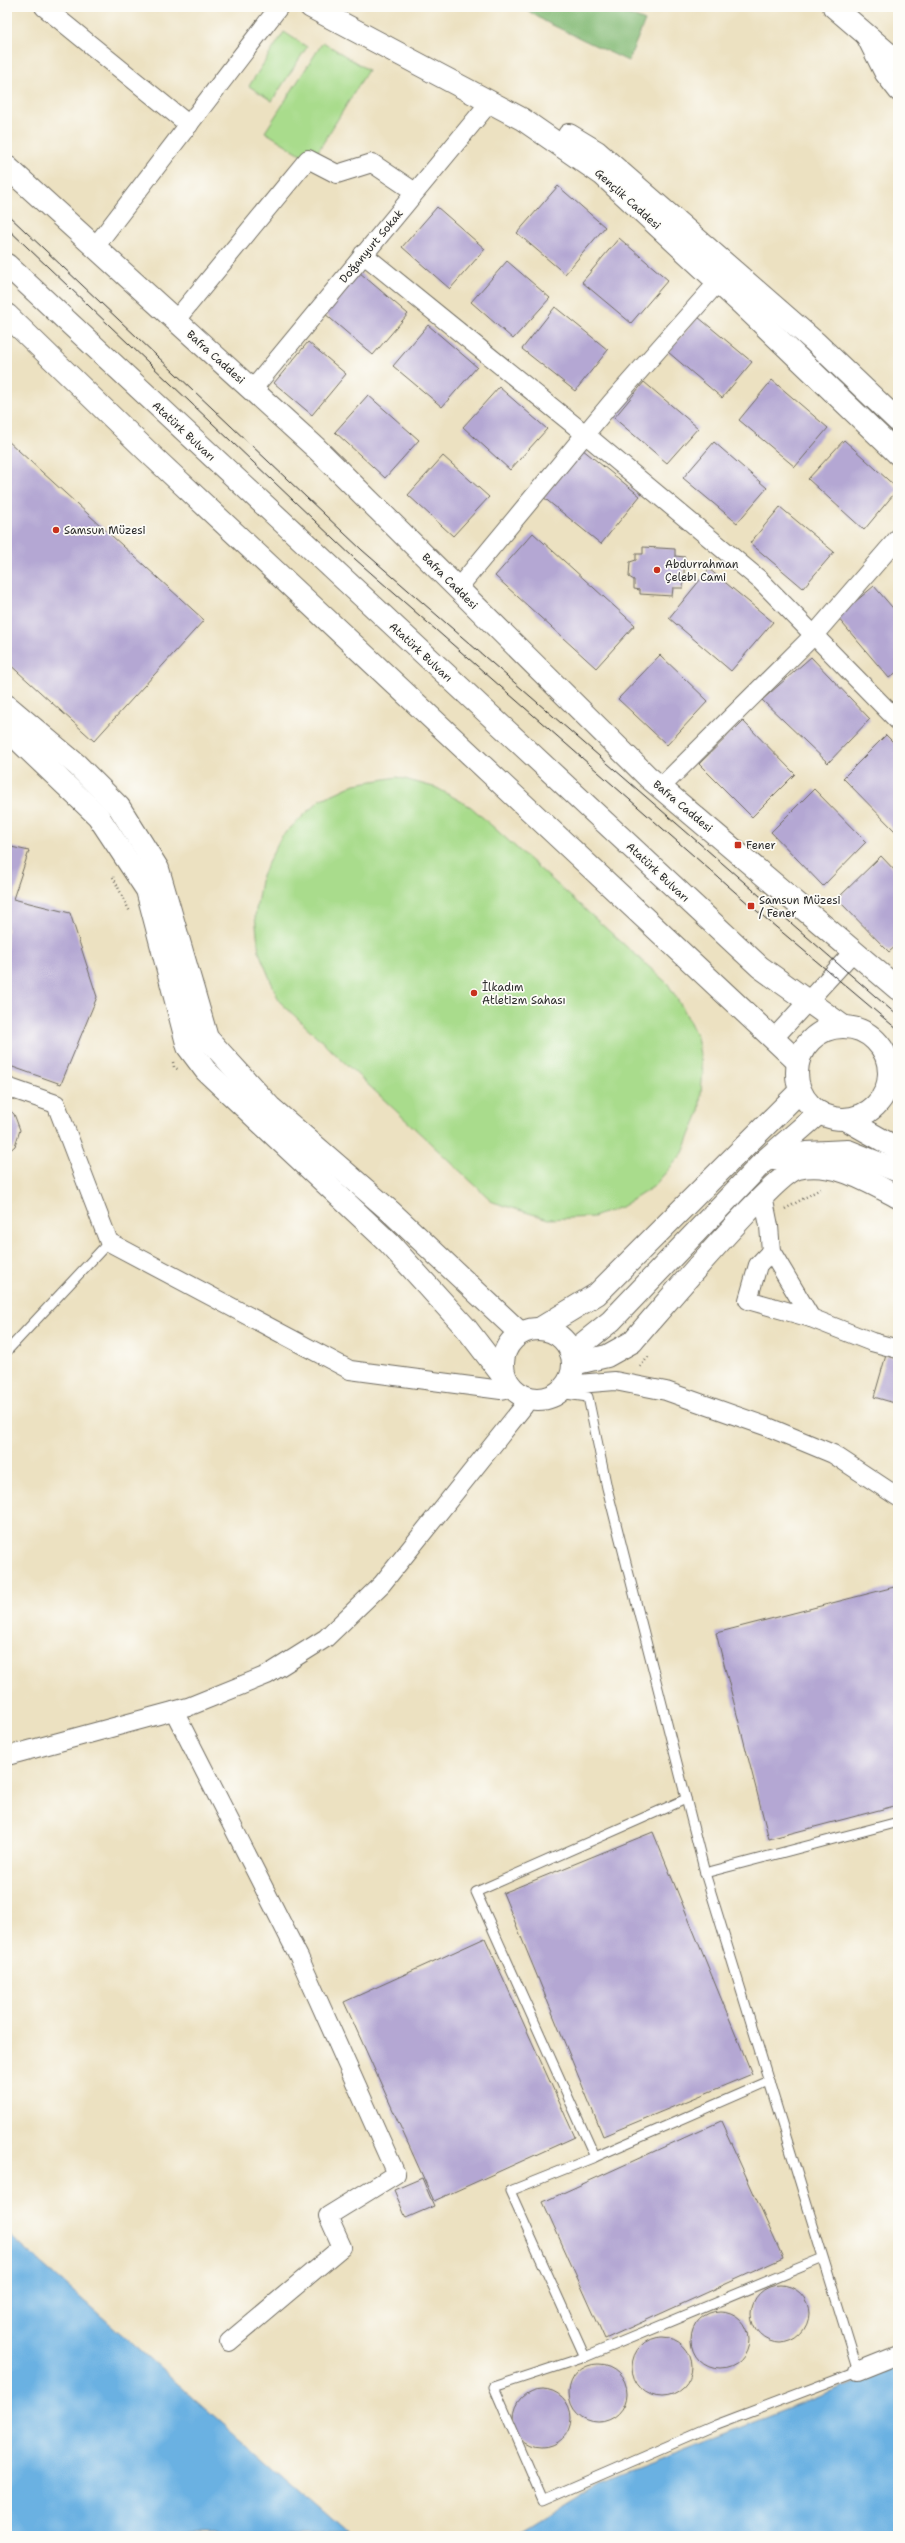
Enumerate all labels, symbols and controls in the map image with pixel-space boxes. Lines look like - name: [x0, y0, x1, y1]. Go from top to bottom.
- street label: Gençlik Caddesi: [591, 166, 664, 233]
- street label: Doğanyurt Sokak: [336, 206, 407, 286]
- street label: Bafra Caddesi: [183, 327, 248, 388]
- street label: Atatürk Bulvarı: [149, 398, 218, 465]
- place label: Samsun Müzesi: [64, 523, 146, 538]
- marker: Samsun Müzesi: [51, 525, 61, 535]
- street label: Bafra Caddesi: [418, 550, 481, 613]
- place label: Abdurrahman Çelebi Cami: [665, 557, 739, 585]
- marker: Abdurrahman Çelebi Cami: [652, 565, 662, 575]
- street label: Atatürk Bulvarı: [386, 619, 455, 686]
- street label: Bafra Caddesi: [650, 777, 716, 836]
- place label: Fener: [746, 838, 776, 853]
- street label: Atatürk Bulvarı: [623, 839, 692, 906]
- marker: Fener: [733, 840, 743, 850]
- place label: Samsun Müzesi / Fener: [759, 893, 841, 921]
- marker: Samsun Müzesi / Fener: [746, 901, 756, 911]
- place label: İlkadım Atletizm Sahası: [482, 980, 566, 1008]
- marker: İlkadım Atletizm Sahası: [469, 988, 479, 998]

